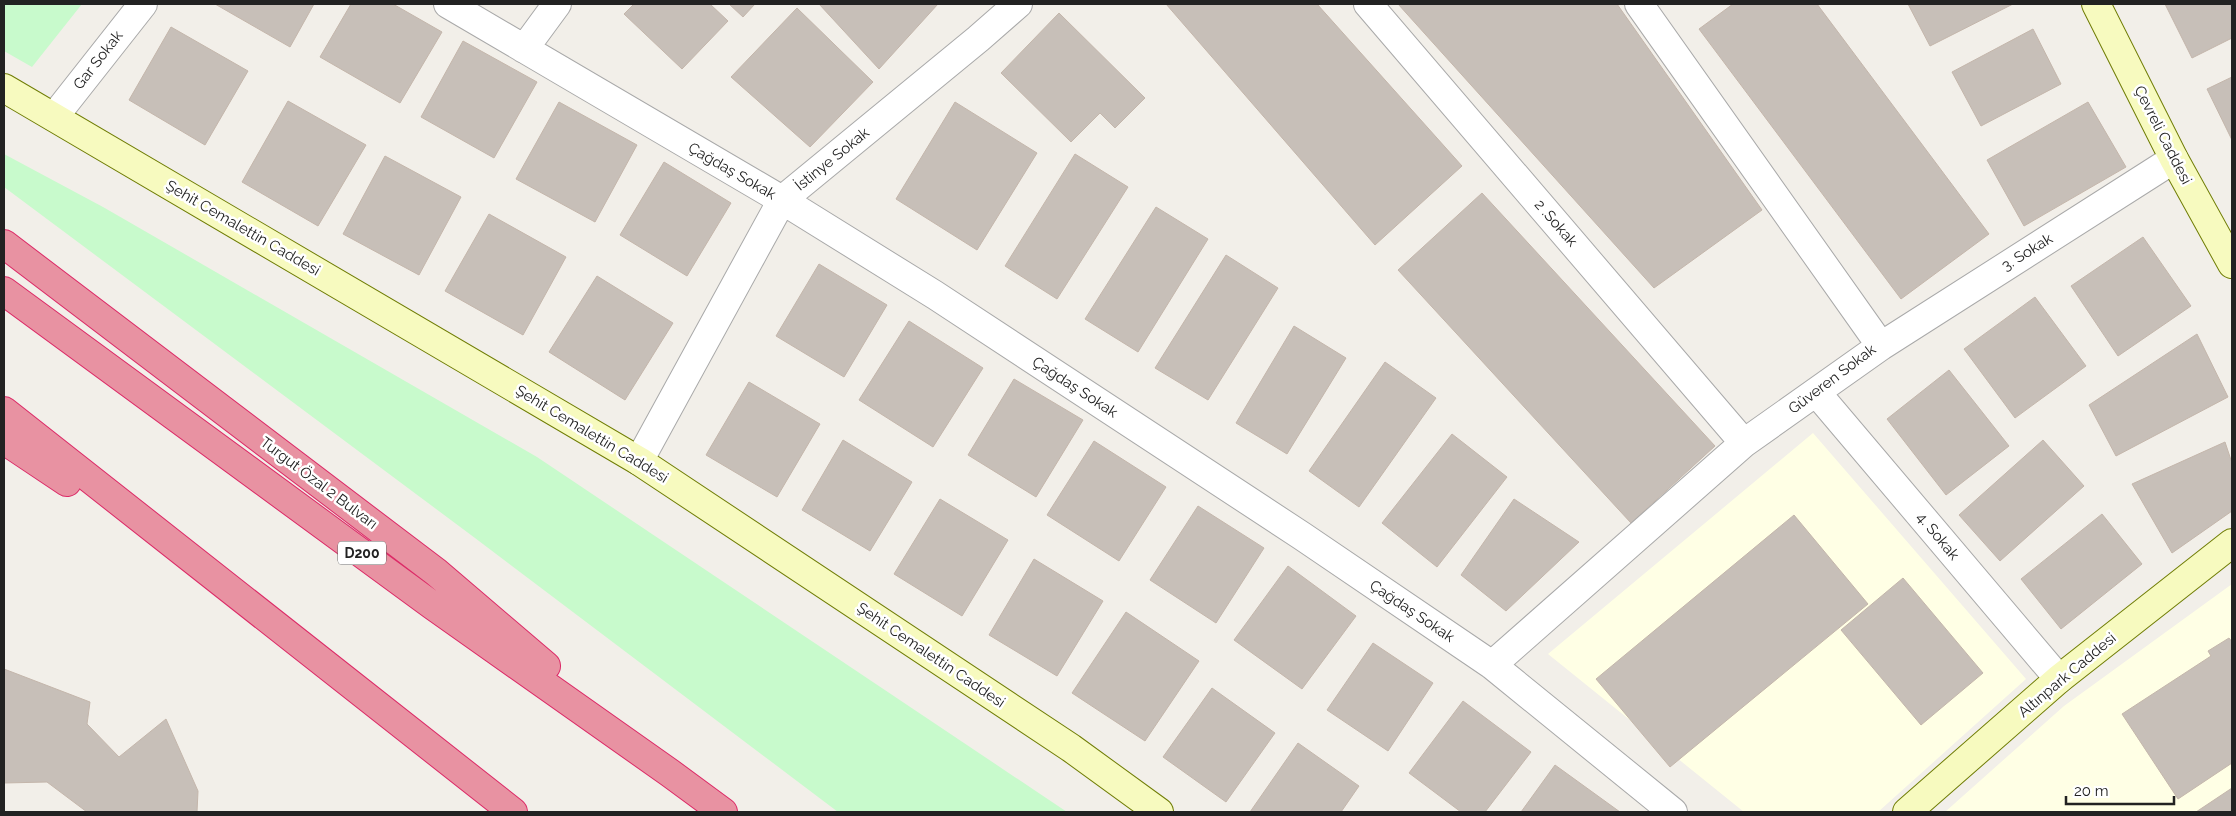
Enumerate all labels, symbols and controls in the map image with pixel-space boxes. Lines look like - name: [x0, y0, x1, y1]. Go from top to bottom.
- street label: Gar Sokak: [69, 27, 127, 93]
- street label: Çevreli Caddesi: [2130, 83, 2196, 187]
- street label: İstinye Sokak: [791, 123, 873, 194]
- street label: Çağdaş Sokak: [685, 139, 779, 203]
- street label: Şehit Cemalettin Caddesi: [163, 176, 323, 280]
- street label: 2 .Sokak: [1531, 196, 1581, 250]
- street label: 3. Sokak: [1998, 229, 2056, 275]
- street label: Güveren Sokak: [1785, 340, 1879, 418]
- street label: Çağdaş Sokak: [1029, 353, 1121, 421]
- street label: Şehit Cemalettin Caddesi: [512, 381, 672, 487]
- street label: Turgut Özal 2 Bulvarı: [257, 432, 382, 533]
- street label: 4. Sokak: [1913, 508, 1963, 564]
- road number: D200: [338, 542, 386, 564]
- street label: Çağdaş Sokak: [1366, 576, 1458, 646]
- street label: Şehit Cemalettin Caddesi: [853, 599, 1009, 711]
- street label: Altınpark Caddesi: [2014, 629, 2120, 721]
- scale bar: [2066, 774, 2174, 806]
- text: 20 m: [2074, 782, 2109, 800]

